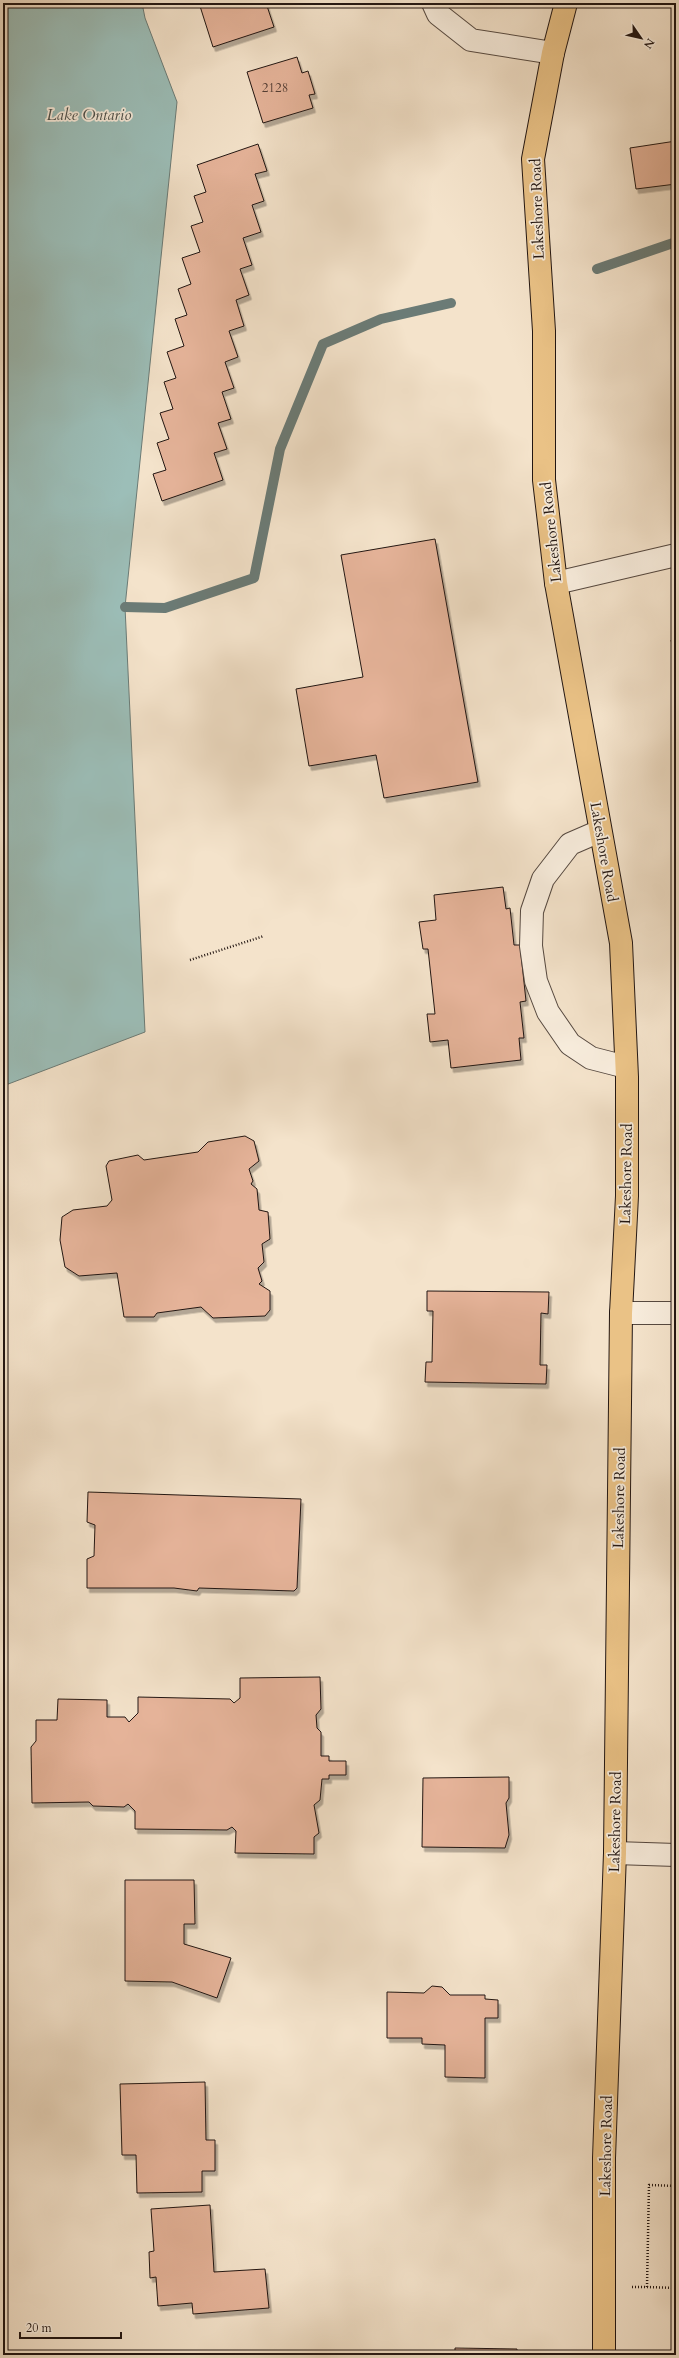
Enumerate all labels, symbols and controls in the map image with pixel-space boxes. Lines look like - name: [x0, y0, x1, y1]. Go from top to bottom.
- north arrow: [621, 18, 661, 58]
- text: N: [640, 35, 658, 52]
- house number: 2128: [262, 79, 288, 97]
- water label: Lake Ontario: [46, 104, 132, 126]
- street label: Lakeshore Road: [525, 158, 549, 260]
- street label: Lakeshore Road: [536, 481, 566, 583]
- street label: Lakeshore Road: [585, 801, 623, 904]
- street label: Lakeshore Road: [615, 1123, 637, 1225]
- street label: Lakeshore Road: [608, 1447, 630, 1549]
- street label: Lakeshore Road: [604, 1771, 626, 1873]
- street label: Lakeshore Road: [595, 2095, 617, 2197]
- scale bar: [20, 2314, 121, 2340]
- text: 20 m: [26, 2320, 53, 2336]

